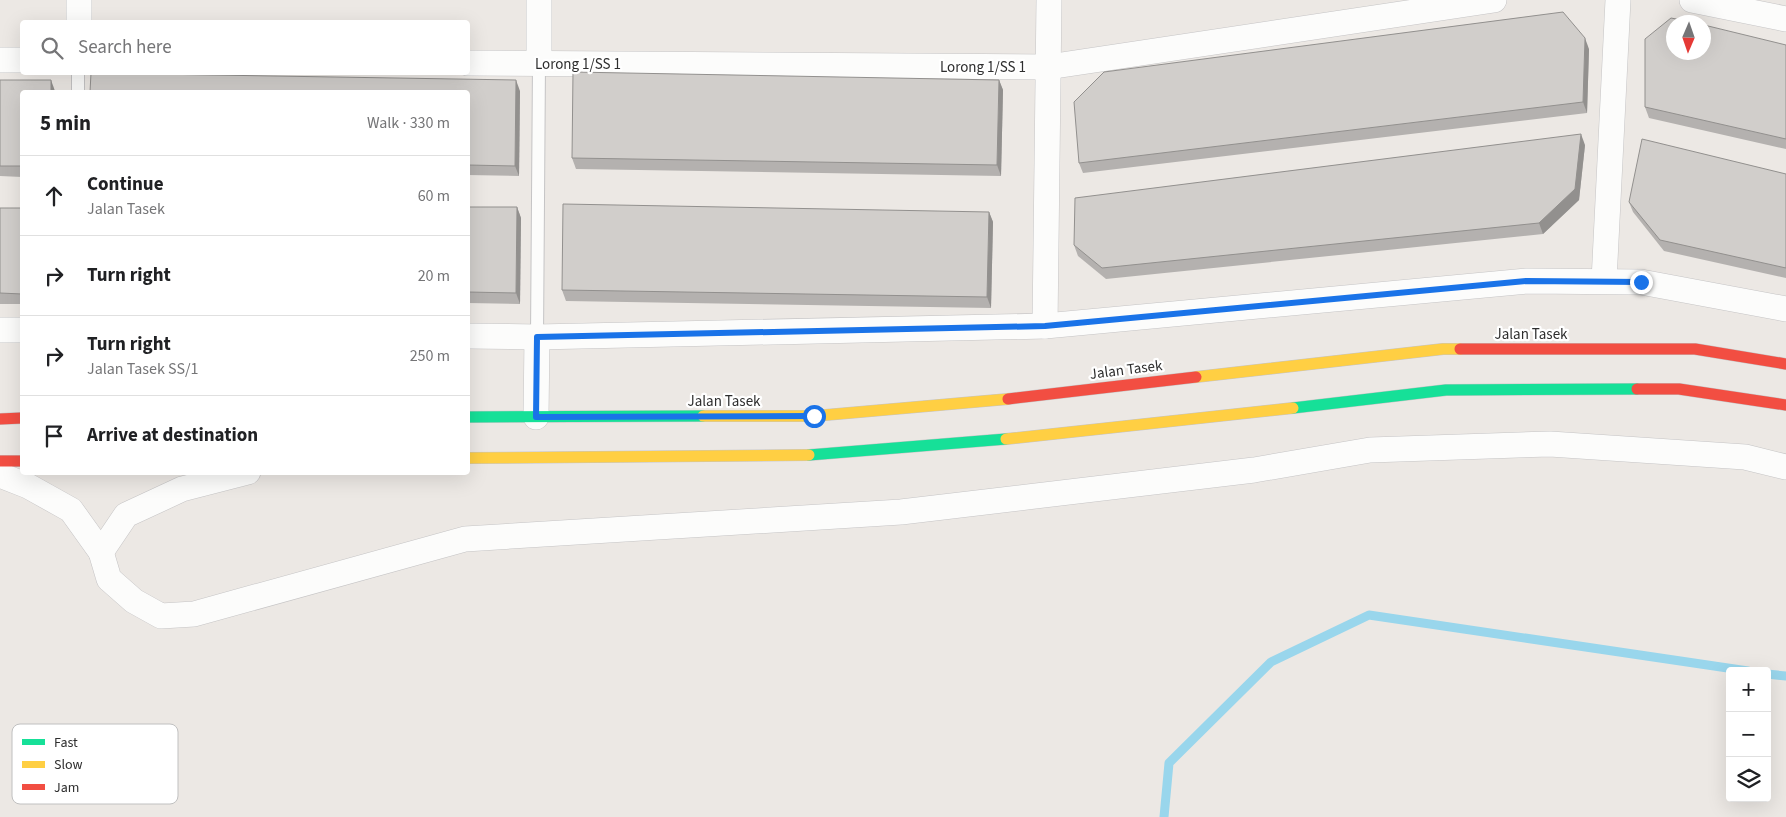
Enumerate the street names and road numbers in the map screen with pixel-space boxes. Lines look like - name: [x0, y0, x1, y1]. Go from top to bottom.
- street label: Lorong 1/SS 1: [535, 54, 621, 75]
- street label: Lorong 1/SS 1: [940, 57, 1026, 78]
- street label: Jalan Tasek: [1495, 324, 1568, 345]
- street label: Jalan Tasek: [1088, 355, 1164, 385]
- street label: Jalan Tasek: [688, 391, 761, 412]

